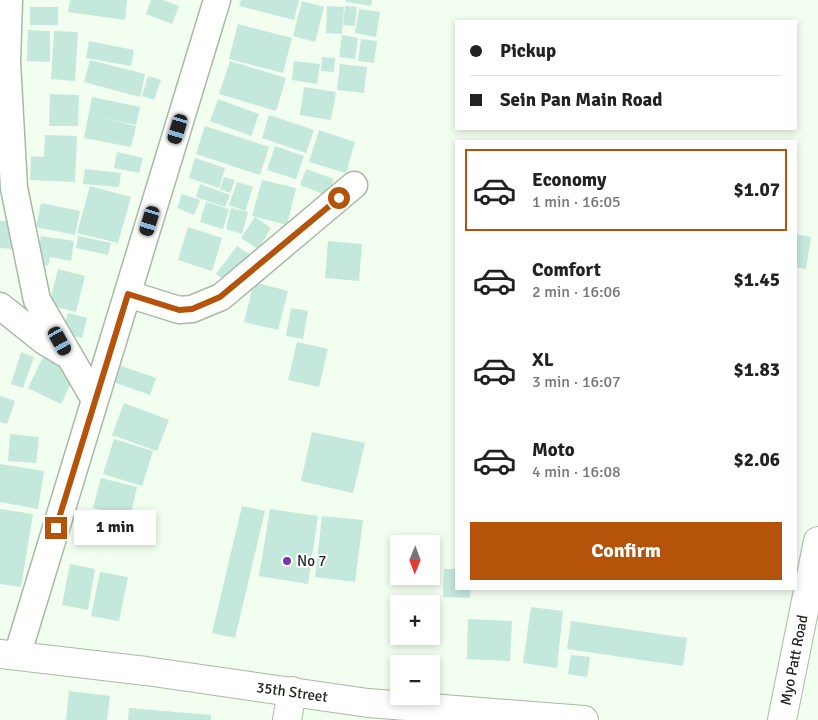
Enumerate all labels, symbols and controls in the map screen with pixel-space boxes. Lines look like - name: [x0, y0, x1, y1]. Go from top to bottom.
- text: Pickup: [500, 39, 556, 63]
- text: Sein Pan Main Road: [500, 88, 663, 112]
- car: [166, 112, 189, 146]
- icon: car: [472, 168, 517, 213]
- text: Economy: [532, 168, 606, 192]
- text: $1.07: [734, 178, 780, 202]
- route start: [328, 187, 350, 209]
- text: 1 min · 16:05: [532, 192, 621, 212]
- car: [138, 204, 161, 238]
- icon: car: [472, 258, 517, 303]
- text: Comfort: [532, 258, 601, 282]
- text: $1.45: [734, 268, 780, 292]
- text: 2 min · 16:06: [532, 282, 621, 302]
- car: [46, 324, 73, 358]
- icon: car: [472, 348, 517, 393]
- text: XL: [532, 348, 554, 372]
- text: $1.83: [734, 358, 780, 382]
- text: 3 min · 16:07: [532, 372, 621, 392]
- icon: car: [472, 438, 517, 483]
- text: Moto: [532, 438, 575, 462]
- text: $2.06: [734, 448, 780, 472]
- text: 4 min · 16:08: [532, 462, 621, 482]
- callout: 1 min: [74, 510, 156, 546]
- route end: [45, 517, 67, 539]
- text: 1 min: [96, 517, 134, 537]
- button: Confirm: [470, 522, 782, 580]
- north arrow: [390, 535, 440, 585]
- map controls: [390, 535, 440, 705]
- place label: No 7: [297, 552, 326, 570]
- marker: No 7: [281, 555, 293, 567]
- button: +: [390, 595, 440, 645]
- street label: Myo Patt Road: [776, 613, 812, 707]
- button: −: [390, 655, 440, 705]
- street label: 35th Street: [255, 678, 329, 706]

